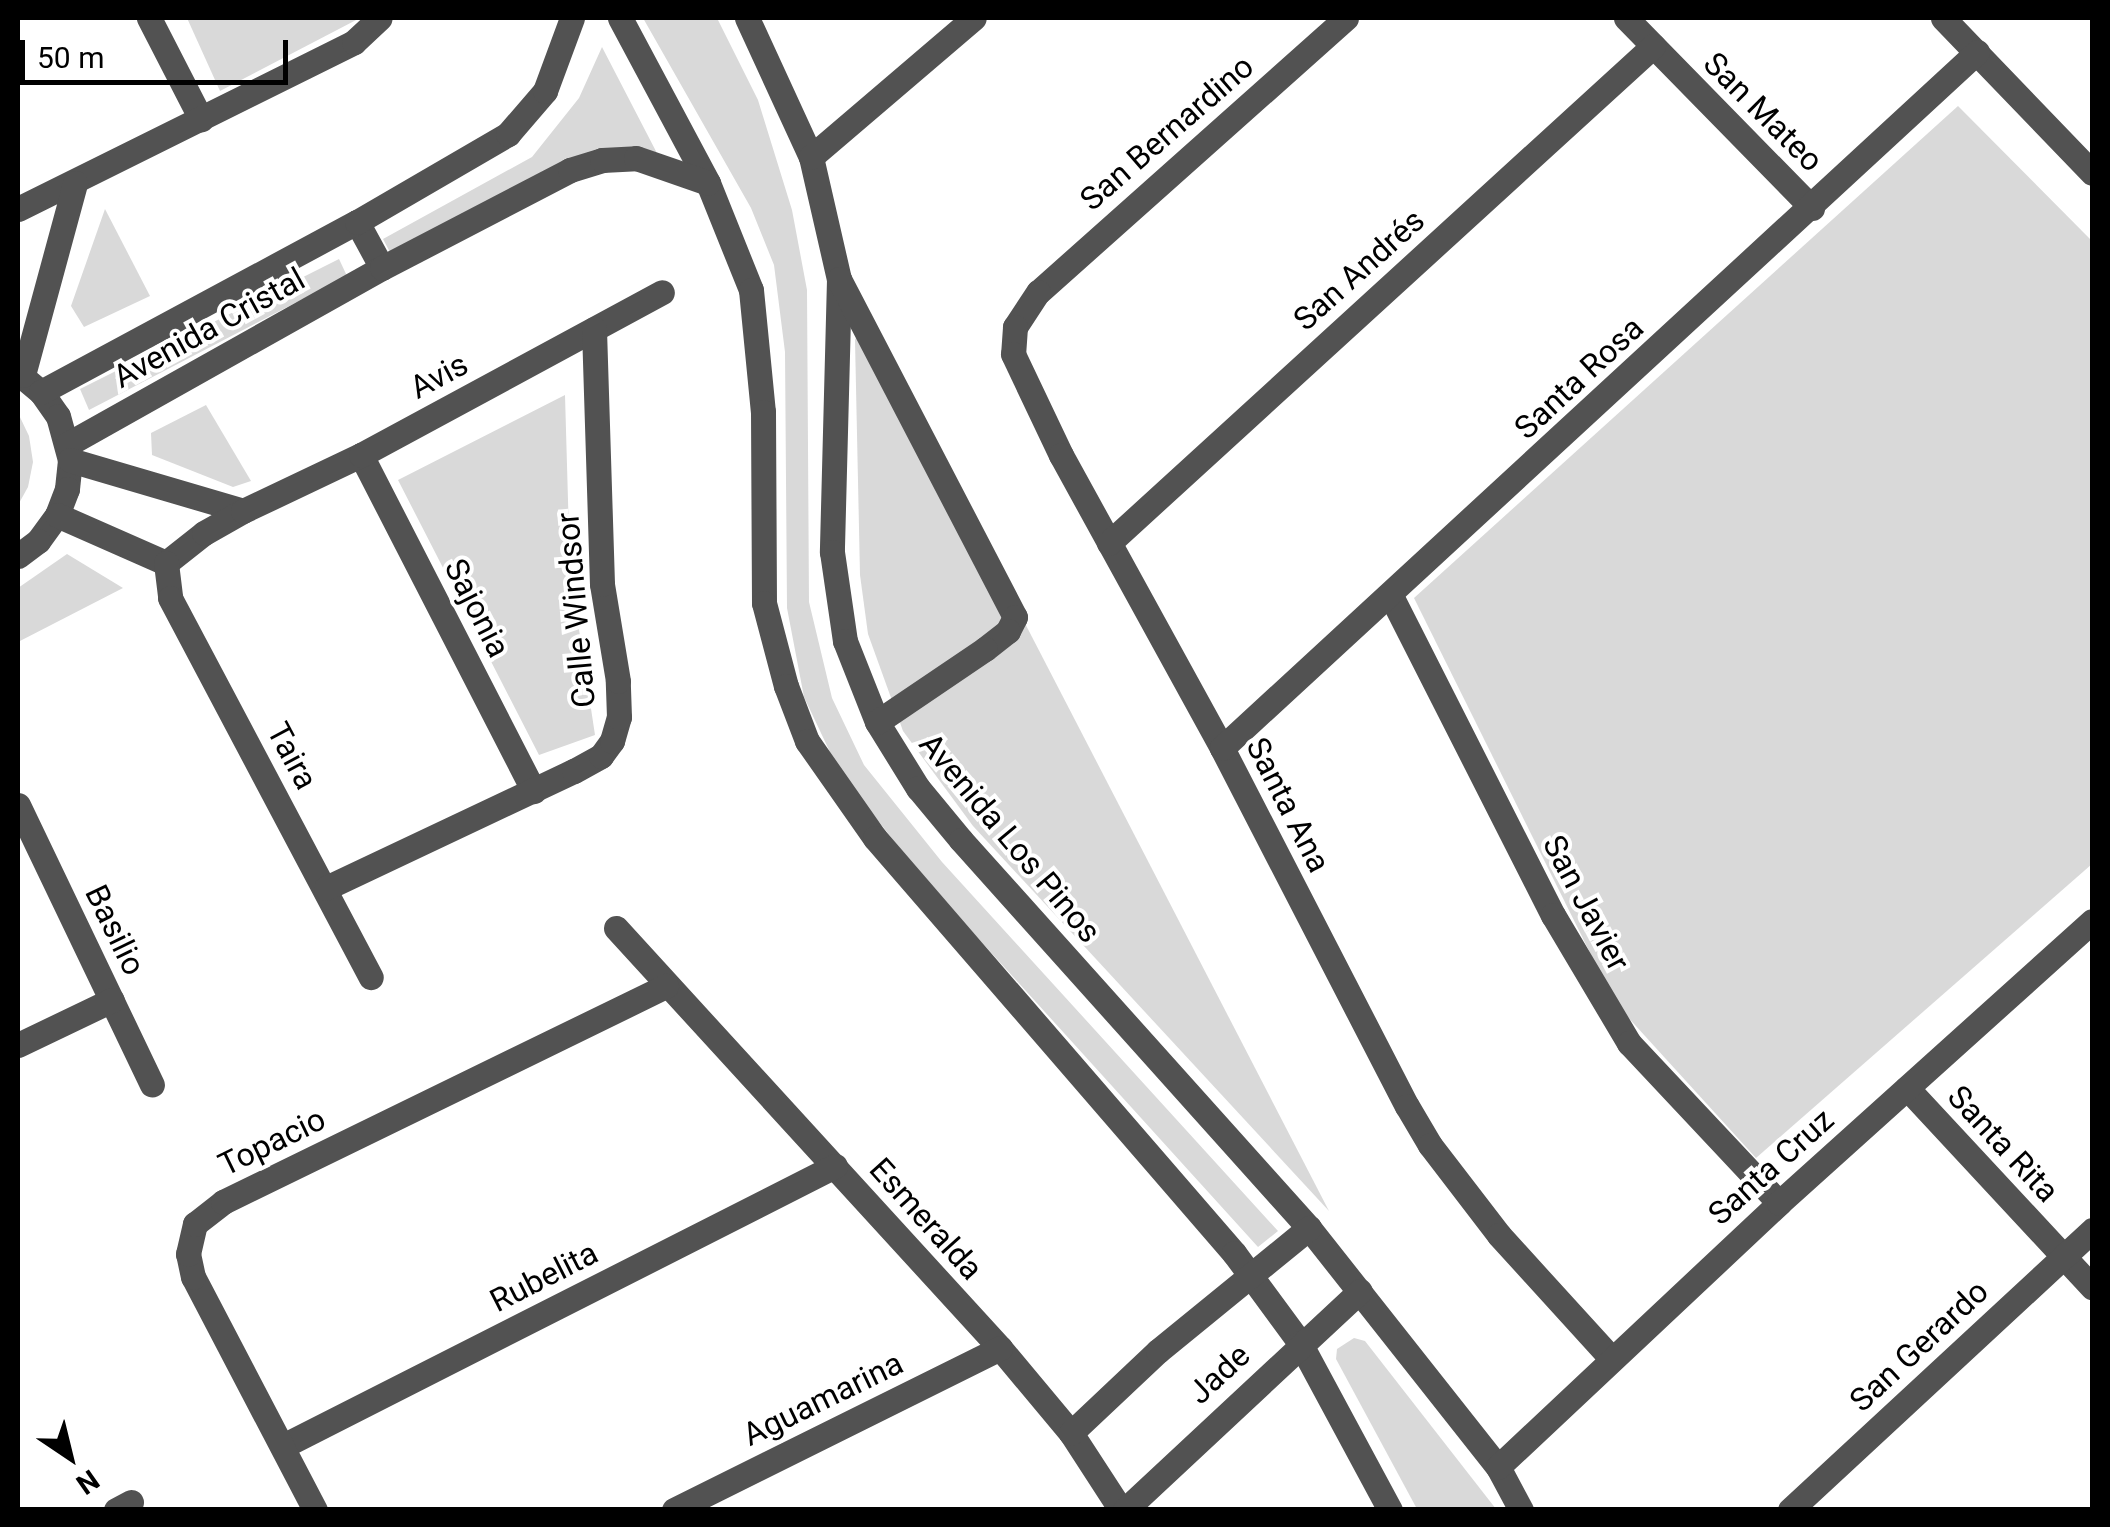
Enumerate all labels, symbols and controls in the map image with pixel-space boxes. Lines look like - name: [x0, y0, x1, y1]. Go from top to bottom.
- scale bar: [25, 20, 292, 82]
- text: 50 m: [37, 40, 104, 75]
- street label: San Mateo: [1695, 44, 1831, 180]
- street label: San Bernardino: [1072, 47, 1262, 219]
- street label: San Andrés: [1286, 201, 1432, 339]
- street label: Avenida Cristal: [107, 260, 311, 396]
- street label: Santa Rosa: [1507, 309, 1651, 447]
- street label: Avis: [404, 345, 474, 407]
- street label: Calle Windsor: [548, 511, 604, 709]
- street label: Sajonia: [436, 552, 518, 664]
- street label: Taira: [259, 716, 325, 796]
- street label: Avenida Los Pinos: [911, 725, 1109, 951]
- street label: Santa Ana: [1238, 731, 1338, 879]
- street label: San Javier: [1534, 829, 1638, 977]
- street label: Basilio: [77, 879, 153, 981]
- street label: Santa Rita: [1939, 1078, 2067, 1210]
- street label: Topacio: [212, 1100, 332, 1184]
- street label: Santa Cruz: [1701, 1101, 1841, 1233]
- street label: Esmeralda: [861, 1150, 991, 1288]
- street label: Rubelita: [484, 1234, 604, 1320]
- street label: San Gerardo: [1842, 1272, 1996, 1420]
- street label: Jade: [1180, 1336, 1258, 1412]
- street label: Aguamarina: [737, 1344, 909, 1454]
- north arrow: [20, 1407, 120, 1507]
- text: N: [70, 1463, 105, 1501]

